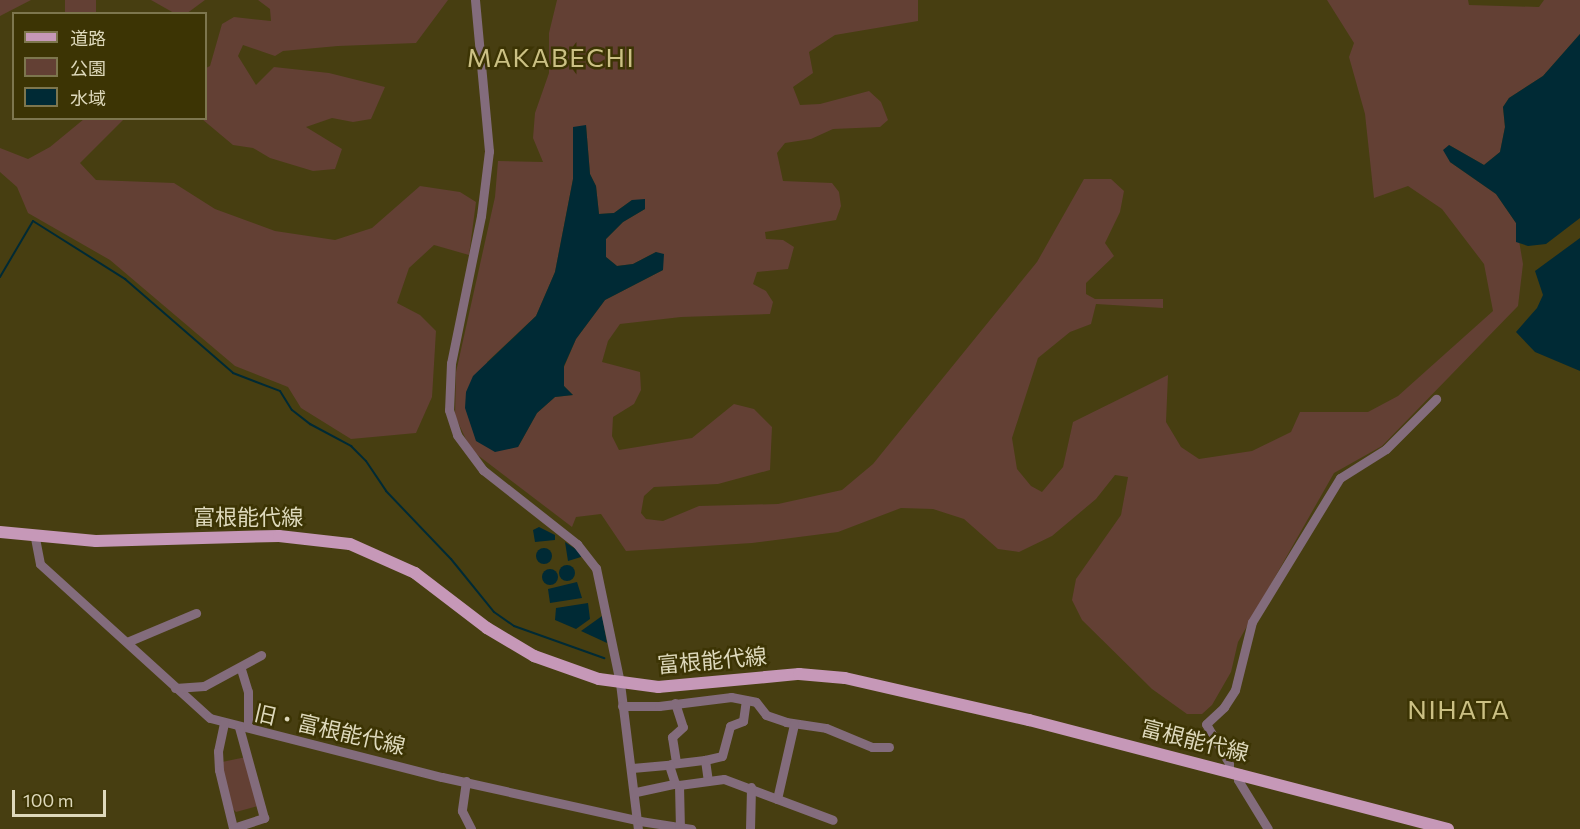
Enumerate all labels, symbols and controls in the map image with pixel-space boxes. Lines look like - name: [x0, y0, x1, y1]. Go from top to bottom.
- legend: [12, 12, 207, 120]
- text: 道路: [70, 27, 106, 49]
- district label: MAKABECHI: [467, 41, 635, 73]
- text: 公園: [70, 57, 106, 79]
- text: 水域: [70, 87, 106, 109]
- street label: 富根能代線: [193, 504, 303, 530]
- street label: 富根能代線: [656, 642, 768, 678]
- district label: NIHATA: [1407, 693, 1511, 725]
- street label: 旧・富根能代線: [252, 699, 408, 759]
- street label: 富根能代線: [1138, 714, 1252, 766]
- scale bar: [15, 778, 110, 816]
- text: 100 m: [23, 789, 73, 811]

